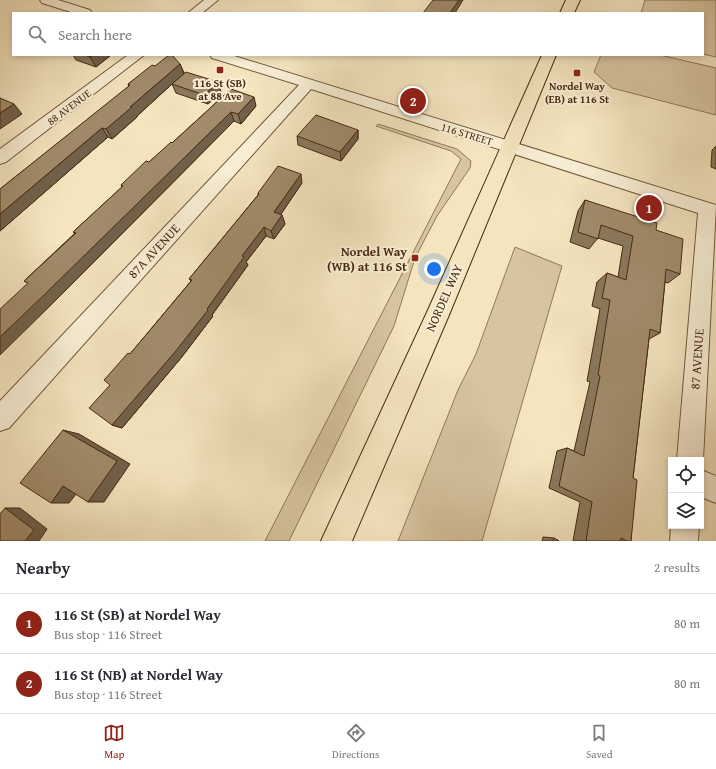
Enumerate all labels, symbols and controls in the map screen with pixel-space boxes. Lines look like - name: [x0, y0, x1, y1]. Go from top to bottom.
- search box: [12, 12, 704, 56]
- icon: search: [26, 23, 48, 45]
- text: Search here: [58, 24, 132, 45]
- marker: 116 St (SB) at 88 Ave: [215, 65, 225, 75]
- marker: Nordel Way (EB) at 116 St: [572, 68, 582, 78]
- place label: 116 St (SB) at 88 Ave: [194, 75, 246, 104]
- place label: Nordel Way (EB) at 116 St: [545, 78, 610, 107]
- street label: 88 AVENUE: [44, 85, 95, 129]
- pin: 2: [400, 86, 426, 116]
- street label: 116 STREET: [439, 119, 495, 149]
- pin: 1: [636, 193, 662, 223]
- street label: 87A AVENUE: [124, 219, 185, 283]
- place label: Nordel Way (WB) at 116 St: [327, 242, 407, 276]
- marker: Nordel Way (WB) at 116 St: [410, 253, 420, 263]
- your location: [424, 259, 444, 279]
- street label: NORDEL WAY: [421, 261, 467, 335]
- street label: 87 AVENUE: [685, 328, 709, 390]
- map controls: [668, 457, 704, 529]
- button: locate: [668, 457, 704, 493]
- button: layers: [668, 493, 704, 529]
- text: Nearby: [16, 555, 70, 580]
- text: 2 results: [654, 558, 700, 577]
- text: 116 St (SB) at Nordel Way: [54, 604, 221, 625]
- text: 1: [26, 614, 32, 633]
- text: 80 m: [674, 614, 700, 633]
- text: Bus stop · 116 Street: [54, 625, 162, 644]
- text: 116 St (NB) at Nordel Way: [54, 664, 223, 685]
- text: 2: [26, 674, 32, 693]
- text: 80 m: [674, 674, 700, 693]
- text: Bus stop · 116 Street: [54, 685, 162, 704]
- tab: Map: [103, 722, 125, 762]
- tab: Directions: [332, 722, 379, 762]
- tab: Saved: [586, 722, 613, 762]

